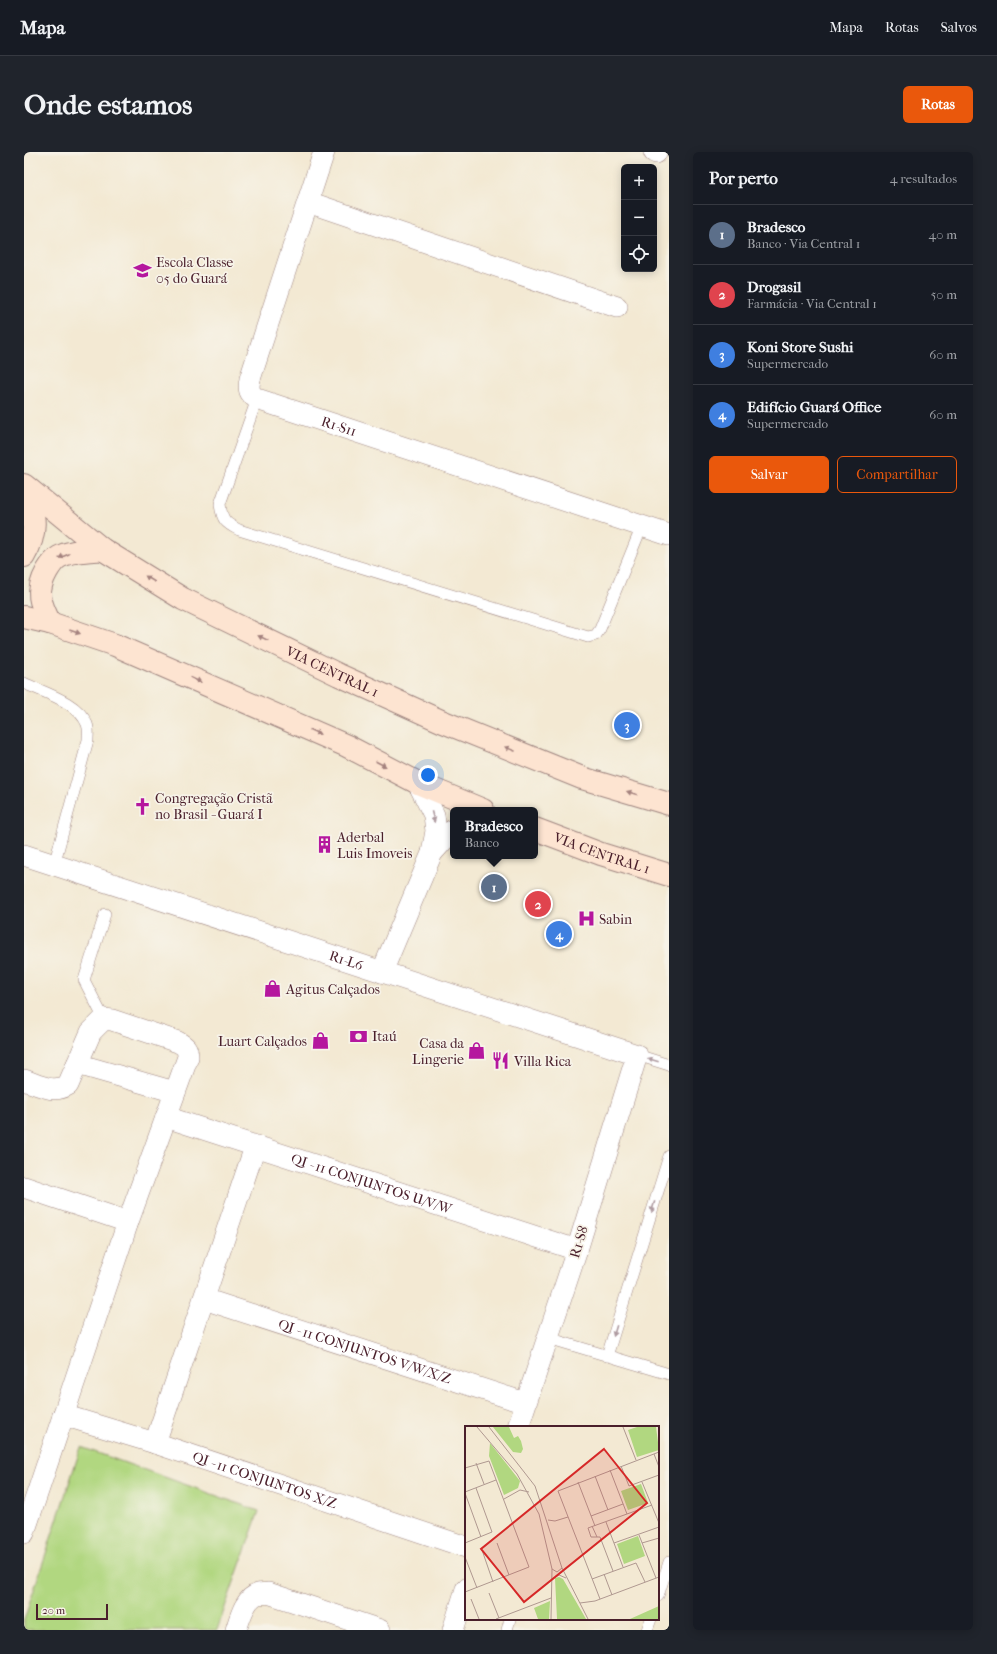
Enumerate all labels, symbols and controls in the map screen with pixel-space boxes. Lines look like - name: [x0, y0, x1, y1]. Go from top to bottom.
- text: Mapa: [20, 17, 65, 39]
- text: Mapa: [830, 19, 863, 36]
- text: Rotas: [885, 19, 919, 36]
- text: Salvos: [941, 19, 977, 36]
- button: Rotas: [903, 86, 973, 123]
- text: Onde estamos: [24, 88, 192, 121]
- map controls: [621, 164, 657, 272]
- button: +: [621, 164, 657, 200]
- text: Por perto: [709, 168, 778, 188]
- text: 4 resultados: [890, 171, 957, 186]
- button: −: [621, 200, 657, 236]
- text: Bradesco: [747, 218, 805, 236]
- text: 1: [720, 227, 724, 242]
- text: 40 m: [929, 227, 957, 242]
- button: locate: [621, 236, 657, 272]
- text: Banco · Via Central 1: [747, 236, 860, 251]
- place label: Escola Classe 05 do Guará: [156, 254, 233, 287]
- school or university icon: Escola Classe 05 do Guará: [133, 260, 153, 280]
- text: Drogasil: [747, 278, 801, 296]
- text: 2: [719, 287, 725, 302]
- text: 50 m: [931, 287, 957, 302]
- text: Farmácia · Via Central 1: [747, 296, 877, 311]
- text: Koni Store Sushi: [747, 338, 854, 356]
- text: 3: [719, 347, 725, 362]
- text: 60 m: [929, 347, 957, 362]
- text: Supermercado: [747, 356, 828, 371]
- text: Edifício Guará Office: [747, 398, 881, 416]
- text: 4: [718, 407, 726, 422]
- text: 60 m: [929, 407, 957, 422]
- street label: R1-S11: [319, 412, 359, 440]
- text: Supermercado: [747, 416, 828, 431]
- button: Salvar: [709, 456, 829, 493]
- button: Compartilhar: [837, 456, 957, 493]
- one-way arrow: [58, 553, 69, 559]
- one-way arrow: [145, 575, 155, 583]
- one-way arrow: [69, 629, 81, 635]
- one-way arrow: [257, 635, 269, 641]
- street label: VIA CENTRAL 1: [282, 642, 381, 700]
- one-way arrow: [190, 677, 201, 683]
- pin: 3: [614, 710, 640, 740]
- one-way arrow: [309, 729, 320, 735]
- one-way arrow: [503, 745, 515, 751]
- one-way arrow: [376, 761, 387, 767]
- your location: [418, 765, 438, 785]
- place label: Congregação Cristã no Brasil - Guará I: [155, 790, 273, 823]
- one-way arrow: [625, 790, 637, 796]
- church icon: Congregação Cristã no Brasil - Guará I: [132, 796, 152, 816]
- popup: [450, 807, 538, 859]
- one-way arrow: [430, 811, 436, 823]
- text: Bradesco: [465, 817, 523, 835]
- street label: VIA CENTRAL 1: [550, 828, 652, 877]
- place label: Aderbal Luis Imoveis: [336, 829, 413, 862]
- building icon: Aderbal Luis Imoveis: [314, 835, 334, 855]
- text: Banco: [465, 835, 499, 850]
- pin: 1: [481, 872, 507, 902]
- pin: 2: [525, 889, 551, 919]
- hospital icon: Sabin: [576, 909, 596, 929]
- place label: Sabin: [599, 911, 632, 928]
- pin: 4: [546, 919, 572, 949]
- street label: R1-L6: [327, 947, 366, 974]
- shop icon: Agitus Calçados: [263, 979, 283, 999]
- place label: Agitus Calçados: [285, 981, 380, 998]
- bank icon: Itaú: [349, 1026, 369, 1046]
- place label: Itaú: [372, 1028, 397, 1045]
- shop icon: Luart Calçados: [310, 1031, 330, 1051]
- place label: Luart Calçados: [218, 1033, 307, 1050]
- place label: Casa da Lingerie: [412, 1035, 465, 1068]
- shop icon: Casa da Lingerie: [467, 1041, 487, 1061]
- restaurant icon: Villa Rica: [491, 1051, 511, 1071]
- place label: Villa Rica: [513, 1053, 572, 1070]
- one-way arrow: [647, 1057, 659, 1063]
- street label: QI - 11 CONJUNTOS U/V/W: [289, 1150, 455, 1218]
- one-way arrow: [650, 1201, 656, 1213]
- street label: R1-S8: [566, 1224, 592, 1260]
- street label: QI - 11 CONJUNTOS V/W/X/Z: [276, 1315, 454, 1387]
- one-way arrow: [612, 1325, 618, 1337]
- inset map: [465, 1426, 659, 1620]
- street label: QI - 11 CONJUNTOS X/Z: [190, 1448, 340, 1512]
- scale bar: [36, 1602, 108, 1621]
- text: 20 m: [42, 1604, 65, 1617]

